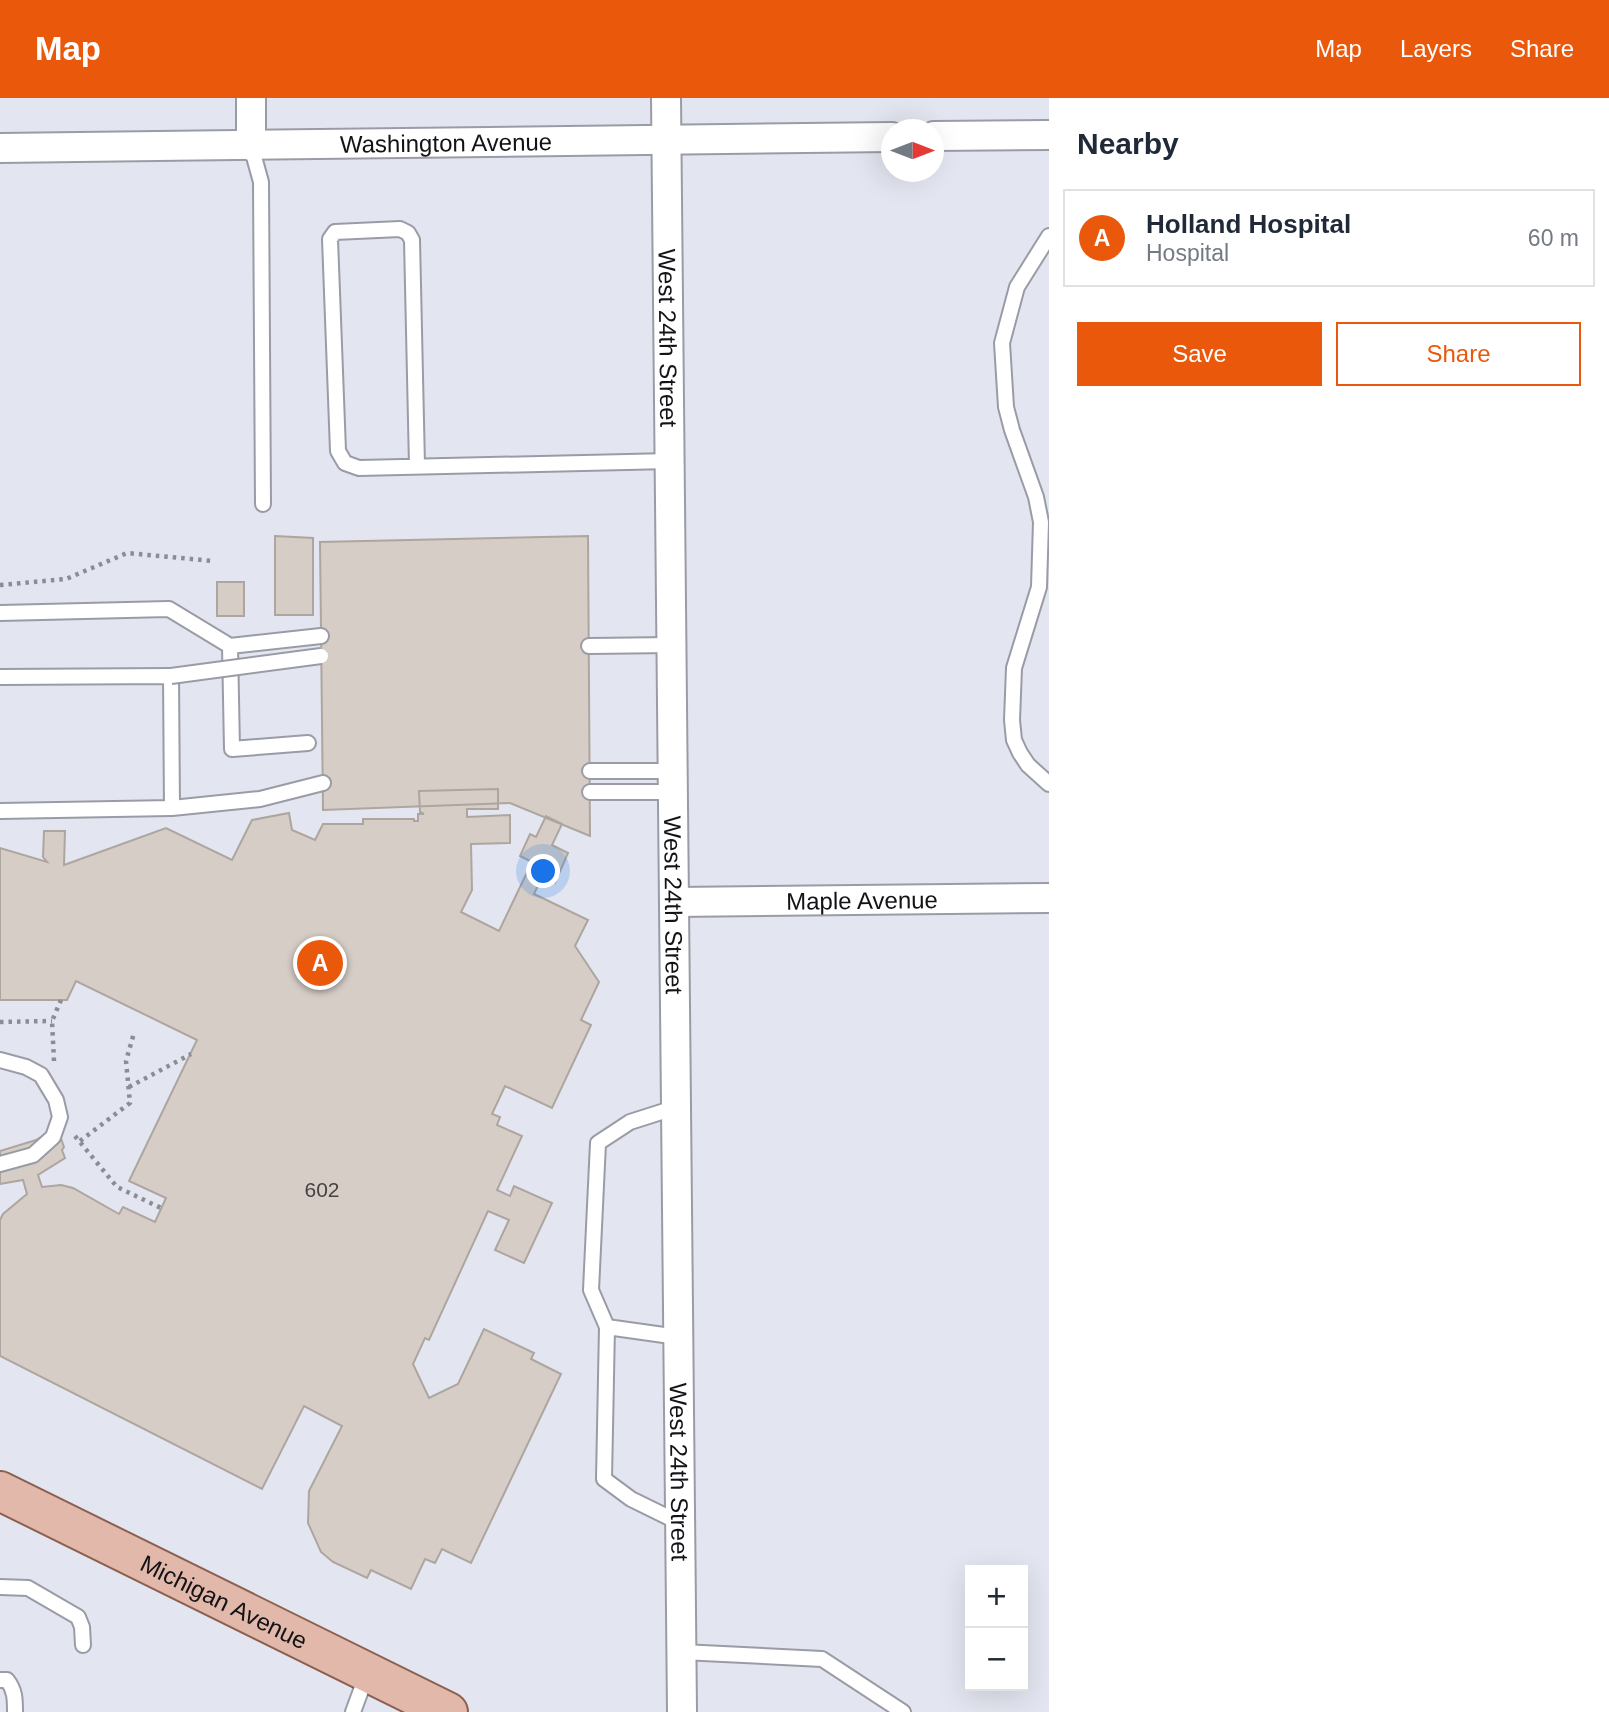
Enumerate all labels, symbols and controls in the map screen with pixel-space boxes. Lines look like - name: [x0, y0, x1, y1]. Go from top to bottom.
- text: Map: [35, 30, 101, 67]
- text: Map: [1315, 35, 1362, 62]
- text: Layers: [1400, 35, 1472, 62]
- text: Share: [1510, 35, 1574, 62]
- north arrow: [881, 119, 944, 182]
- text: Nearby: [1077, 127, 1179, 160]
- street label: Washington Avenue: [340, 128, 552, 157]
- text: Holland Hospital: [1146, 209, 1351, 239]
- text: A: [1094, 225, 1110, 251]
- text: 60 m: [1528, 225, 1579, 251]
- text: Hospital: [1146, 240, 1229, 266]
- street label: West 24th Street: [654, 249, 683, 428]
- button: Save: [1077, 322, 1322, 386]
- button: Share: [1336, 322, 1581, 386]
- street label: West 24th Street: [660, 816, 688, 995]
- your location: [526, 854, 560, 888]
- street label: Maple Avenue: [786, 886, 938, 914]
- pin: A: [297, 937, 343, 989]
- house number: 602: [304, 1178, 340, 1201]
- street label: West 24th Street: [665, 1383, 694, 1562]
- street label: Michigan Avenue: [136, 1549, 312, 1654]
- map controls: [965, 1565, 1028, 1691]
- button: +: [965, 1565, 1028, 1628]
- button: −: [965, 1628, 1028, 1691]

